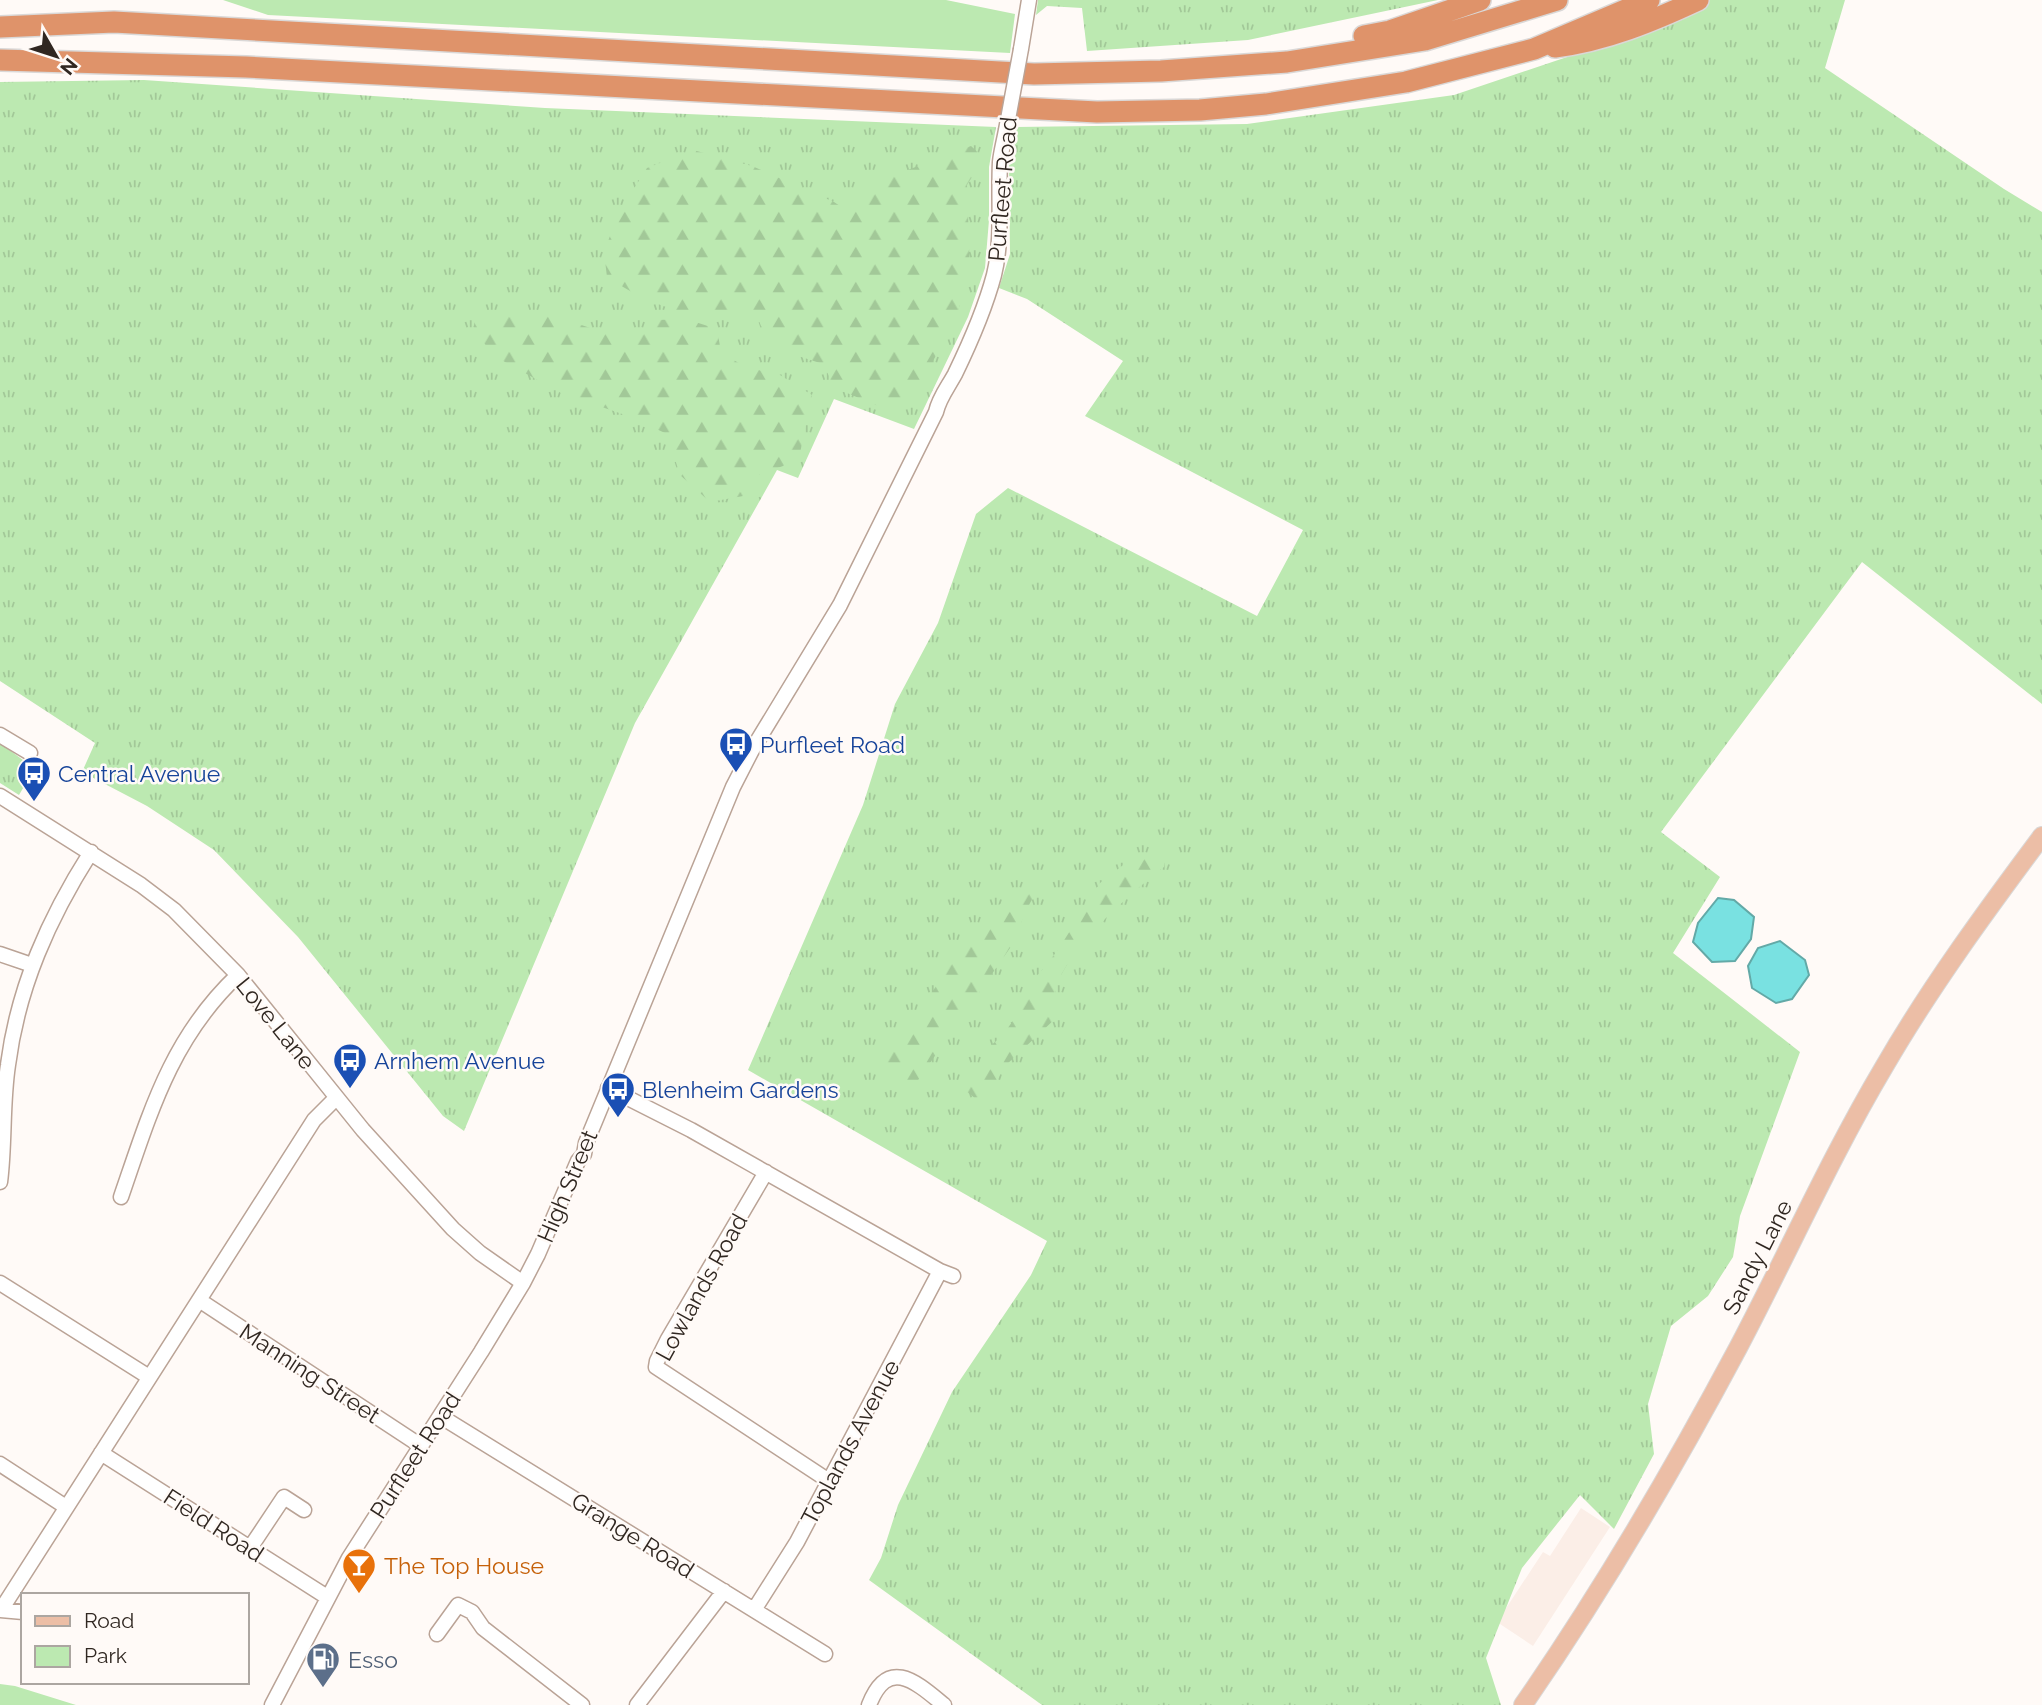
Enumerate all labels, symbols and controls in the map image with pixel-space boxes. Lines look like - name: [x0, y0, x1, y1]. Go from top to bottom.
- north arrow: [21, 21, 91, 91]
- text: N: [56, 54, 82, 79]
- street label: Purfleet Road: [982, 116, 1022, 262]
- bus stop icon: Purfleet Road: [717, 725, 755, 774]
- place label: Purfleet Road: [760, 731, 905, 758]
- bus stop icon: Central Avenue: [15, 754, 53, 803]
- place label: Central Avenue: [58, 760, 220, 787]
- street label: Love Lane: [231, 972, 321, 1074]
- bus stop icon: Arnhem Avenue: [331, 1041, 369, 1090]
- place label: Arnhem Avenue: [374, 1047, 545, 1074]
- bus stop icon: Blenheim Gardens: [599, 1070, 637, 1119]
- place label: Blenheim Gardens: [642, 1076, 839, 1103]
- street label: High Street: [531, 1126, 603, 1246]
- street label: Sandy Lane: [1717, 1195, 1797, 1319]
- street label: Lowlands Road: [649, 1209, 753, 1365]
- street label: Manning Street: [235, 1318, 385, 1429]
- street label: Toplands Avenue: [795, 1355, 905, 1529]
- street label: Purfleet Road: [364, 1387, 466, 1523]
- street label: Field Road: [159, 1483, 269, 1567]
- street label: Grange Road: [567, 1487, 699, 1583]
- bar icon: The Top House: [340, 1546, 378, 1595]
- place label: The Top House: [384, 1552, 544, 1579]
- legend: [21, 1593, 248, 1684]
- text: Road: [84, 1608, 134, 1633]
- fuel station icon: Esso: [304, 1640, 342, 1689]
- text: Park: [84, 1643, 127, 1668]
- place label: Esso: [348, 1646, 398, 1673]

